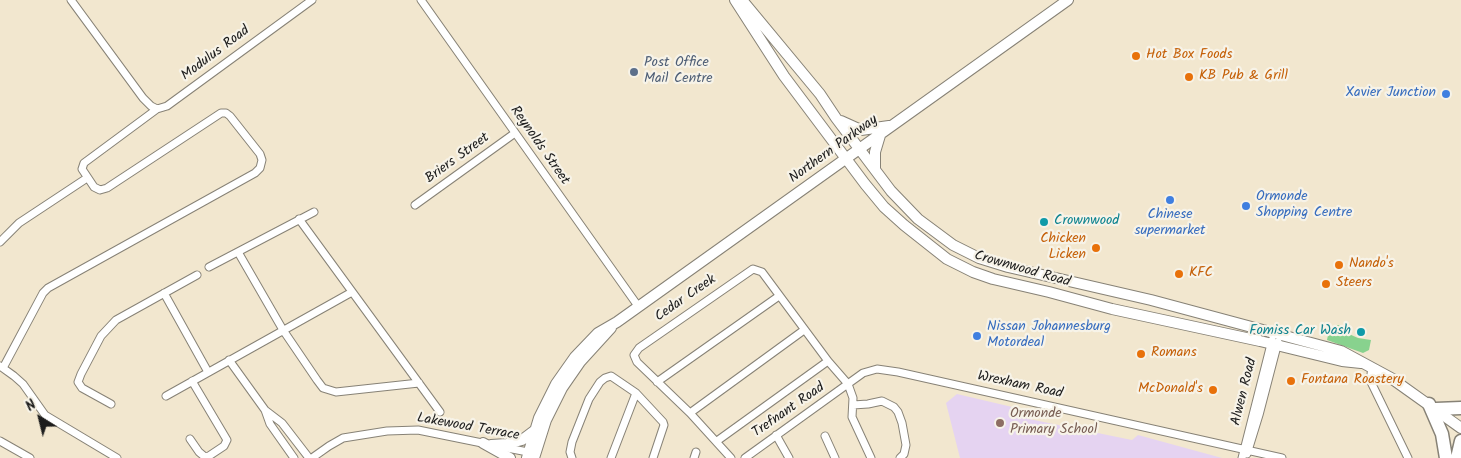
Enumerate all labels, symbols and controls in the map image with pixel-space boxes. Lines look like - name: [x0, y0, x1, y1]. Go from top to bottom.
- street label: Modulus Road: [179, 23, 253, 85]
- place label: Hot Box Foods: [1146, 48, 1233, 64]
- marker: Hot Box Foods: [1130, 50, 1142, 62]
- place label: Post Office Mail Centre: [644, 56, 712, 88]
- marker: Post Office Mail Centre: [628, 66, 640, 78]
- place label: KB Pub & Grill: [1199, 69, 1288, 85]
- marker: KB Pub & Grill: [1183, 71, 1195, 83]
- place label: Xavier Junction: [1345, 86, 1436, 102]
- marker: Xavier Junction: [1440, 88, 1452, 100]
- street label: Reynolds Street: [506, 103, 572, 189]
- street label: Northern Parkway: [786, 112, 882, 188]
- street label: Briers Street: [423, 130, 493, 188]
- place label: Ormonde Shopping Centre: [1256, 190, 1352, 222]
- marker: Chinese supermarket: [1164, 194, 1176, 206]
- marker: Ormonde Shopping Centre: [1240, 200, 1252, 212]
- place label: Chinese supermarket: [1135, 208, 1205, 240]
- place label: Crownwood: [1054, 214, 1119, 230]
- marker: Crownwood: [1038, 216, 1050, 228]
- place label: Chicken Licken: [1040, 232, 1086, 264]
- marker: Chicken Licken: [1090, 242, 1102, 254]
- street label: Crownwood Road: [972, 248, 1072, 292]
- place label: Nando's: [1349, 257, 1394, 273]
- marker: Nando's: [1333, 259, 1345, 271]
- place label: KFC: [1189, 266, 1213, 282]
- marker: KFC: [1173, 268, 1185, 280]
- street label: Cedar Creek: [652, 272, 720, 326]
- place label: Steers: [1336, 276, 1372, 292]
- marker: Steers: [1320, 278, 1332, 290]
- place label: Nissan Johannesburg Motordeal: [987, 320, 1111, 352]
- place label: Fomiss Car Wash: [1249, 324, 1351, 340]
- marker: Fomiss Car Wash: [1355, 326, 1367, 338]
- marker: Nissan Johannesburg Motordeal: [971, 330, 983, 342]
- place label: Romans: [1151, 346, 1197, 362]
- marker: Romans: [1135, 348, 1147, 360]
- street label: Alwen Road: [1229, 357, 1261, 427]
- street label: Wrexham Road: [976, 369, 1064, 403]
- place label: Fontana Roastery: [1301, 373, 1404, 389]
- marker: Fontana Roastery: [1285, 375, 1297, 387]
- street label: Trefnant Road: [750, 380, 828, 442]
- place label: McDonald's: [1138, 382, 1203, 398]
- marker: McDonald's: [1207, 384, 1219, 396]
- north arrow: [15, 393, 65, 443]
- text: N: [21, 394, 41, 417]
- place label: Ormonde Primary School: [1010, 407, 1097, 440]
- street label: Lakewood Terrace: [415, 411, 521, 445]
- marker: Ormonde Primary School: [994, 417, 1006, 429]

